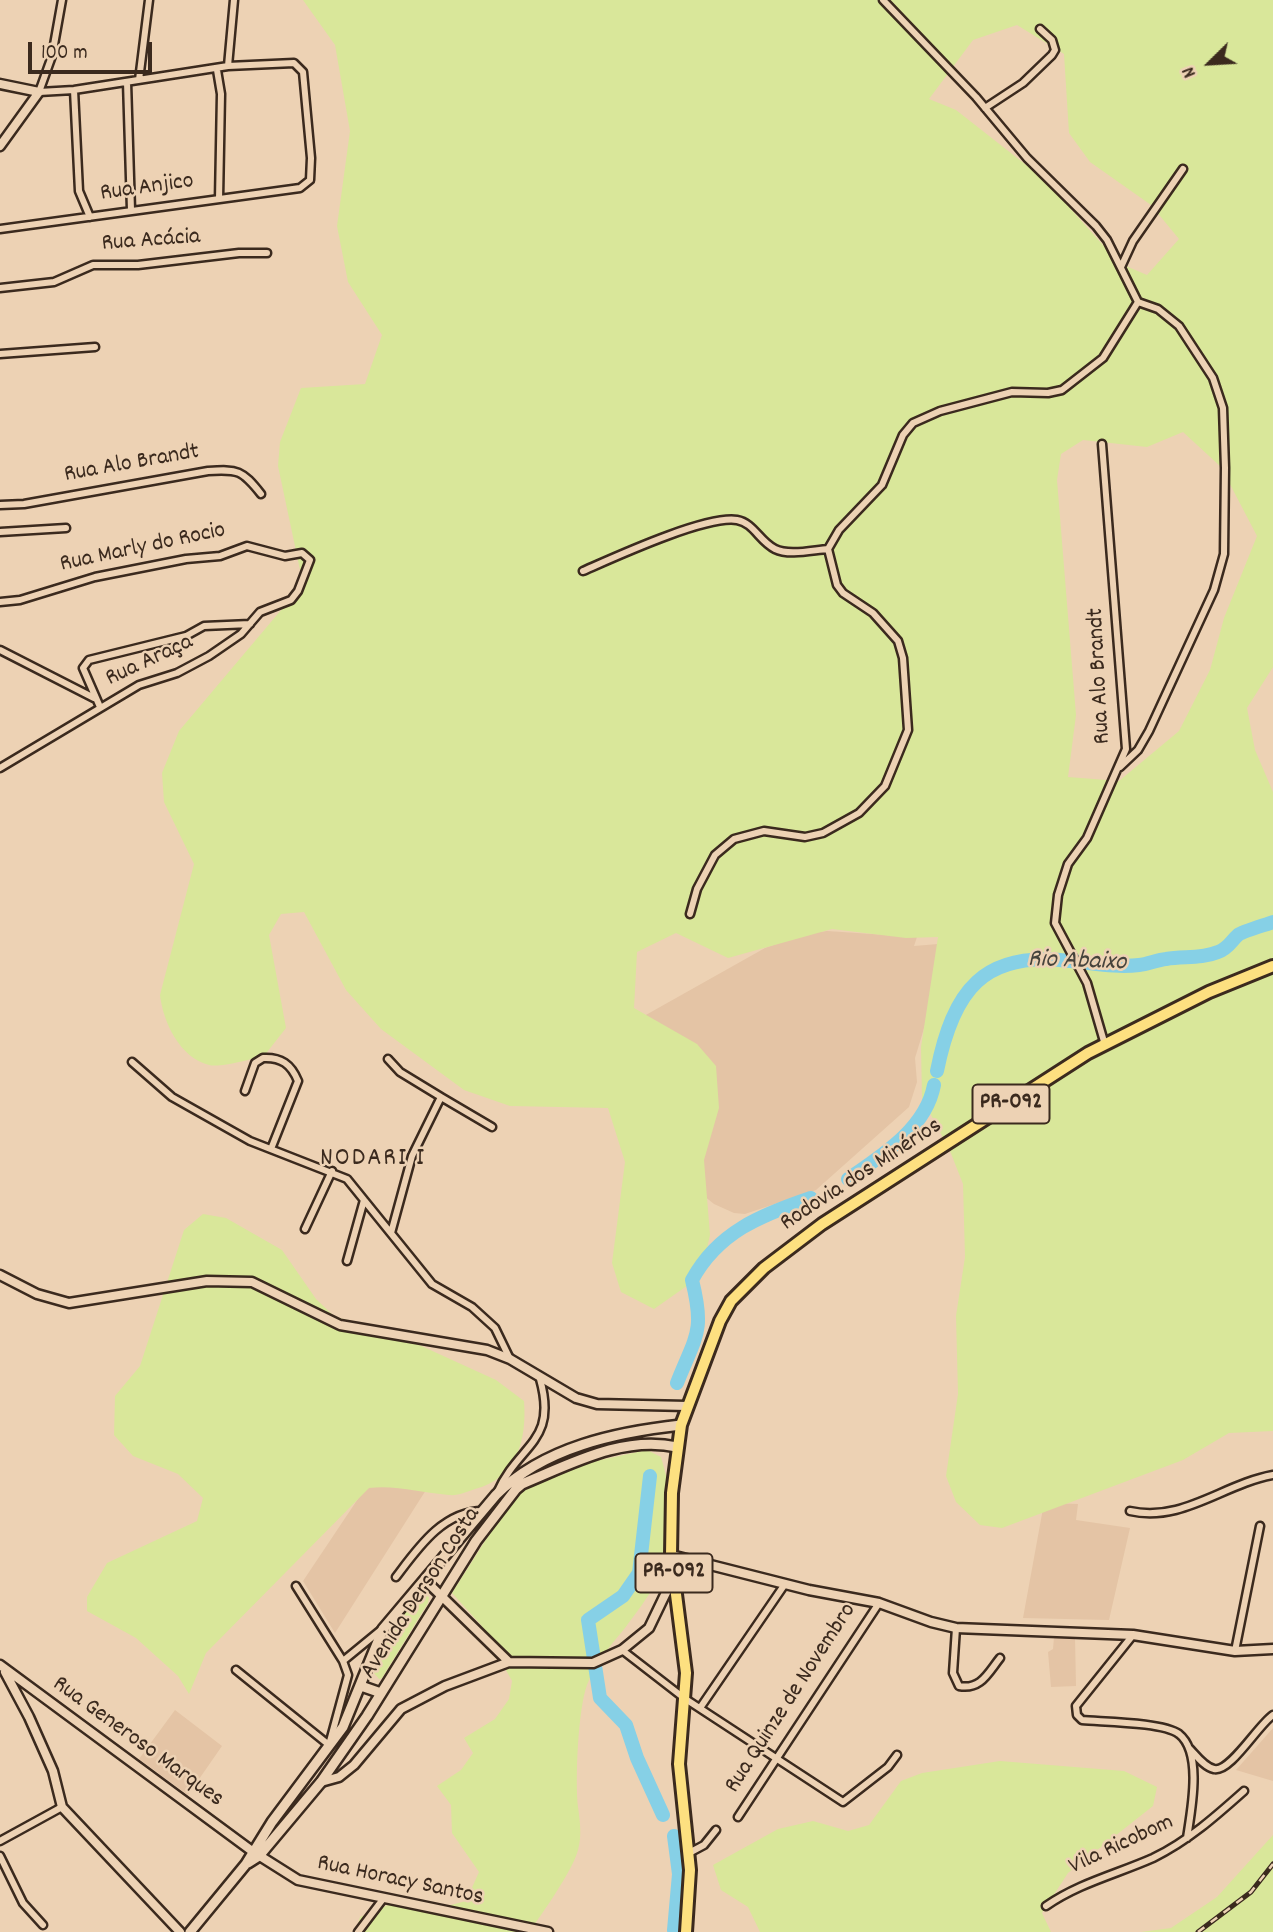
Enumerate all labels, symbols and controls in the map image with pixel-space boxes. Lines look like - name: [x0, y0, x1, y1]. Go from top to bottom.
- scale bar: [32, 28, 156, 72]
- north arrow: [1175, 28, 1245, 98]
- text: 100 m: [41, 39, 88, 69]
- text: N: [1176, 62, 1205, 82]
- street label: Rua Anjico: [98, 168, 196, 210]
- street label: Rua Acácia: [101, 224, 201, 260]
- street label: Rua Alo Brandt: [62, 439, 202, 491]
- street label: Rua Marly do Rocio: [58, 517, 228, 581]
- street label: Rua Alo Brandt: [1083, 607, 1119, 745]
- street label: Rua Araça: [102, 629, 198, 695]
- water label: Rio Abaixo: [1027, 946, 1127, 980]
- road number: PR-092: [972, 1084, 1050, 1124]
- street label: Rodovia dos Minérios: [776, 1113, 948, 1239]
- district label: NODARI I: [321, 1144, 425, 1176]
- street label: Avenida Derson Costa: [356, 1503, 488, 1685]
- road number: PR-092: [636, 1554, 712, 1592]
- street label: Rua Quinze de Novembro: [720, 1599, 864, 1799]
- street label: Rua Generoso Marques: [46, 1671, 228, 1815]
- street label: Vila Ricobom: [1065, 1809, 1179, 1883]
- street label: Rua Horacy Santos: [314, 1850, 486, 1914]

